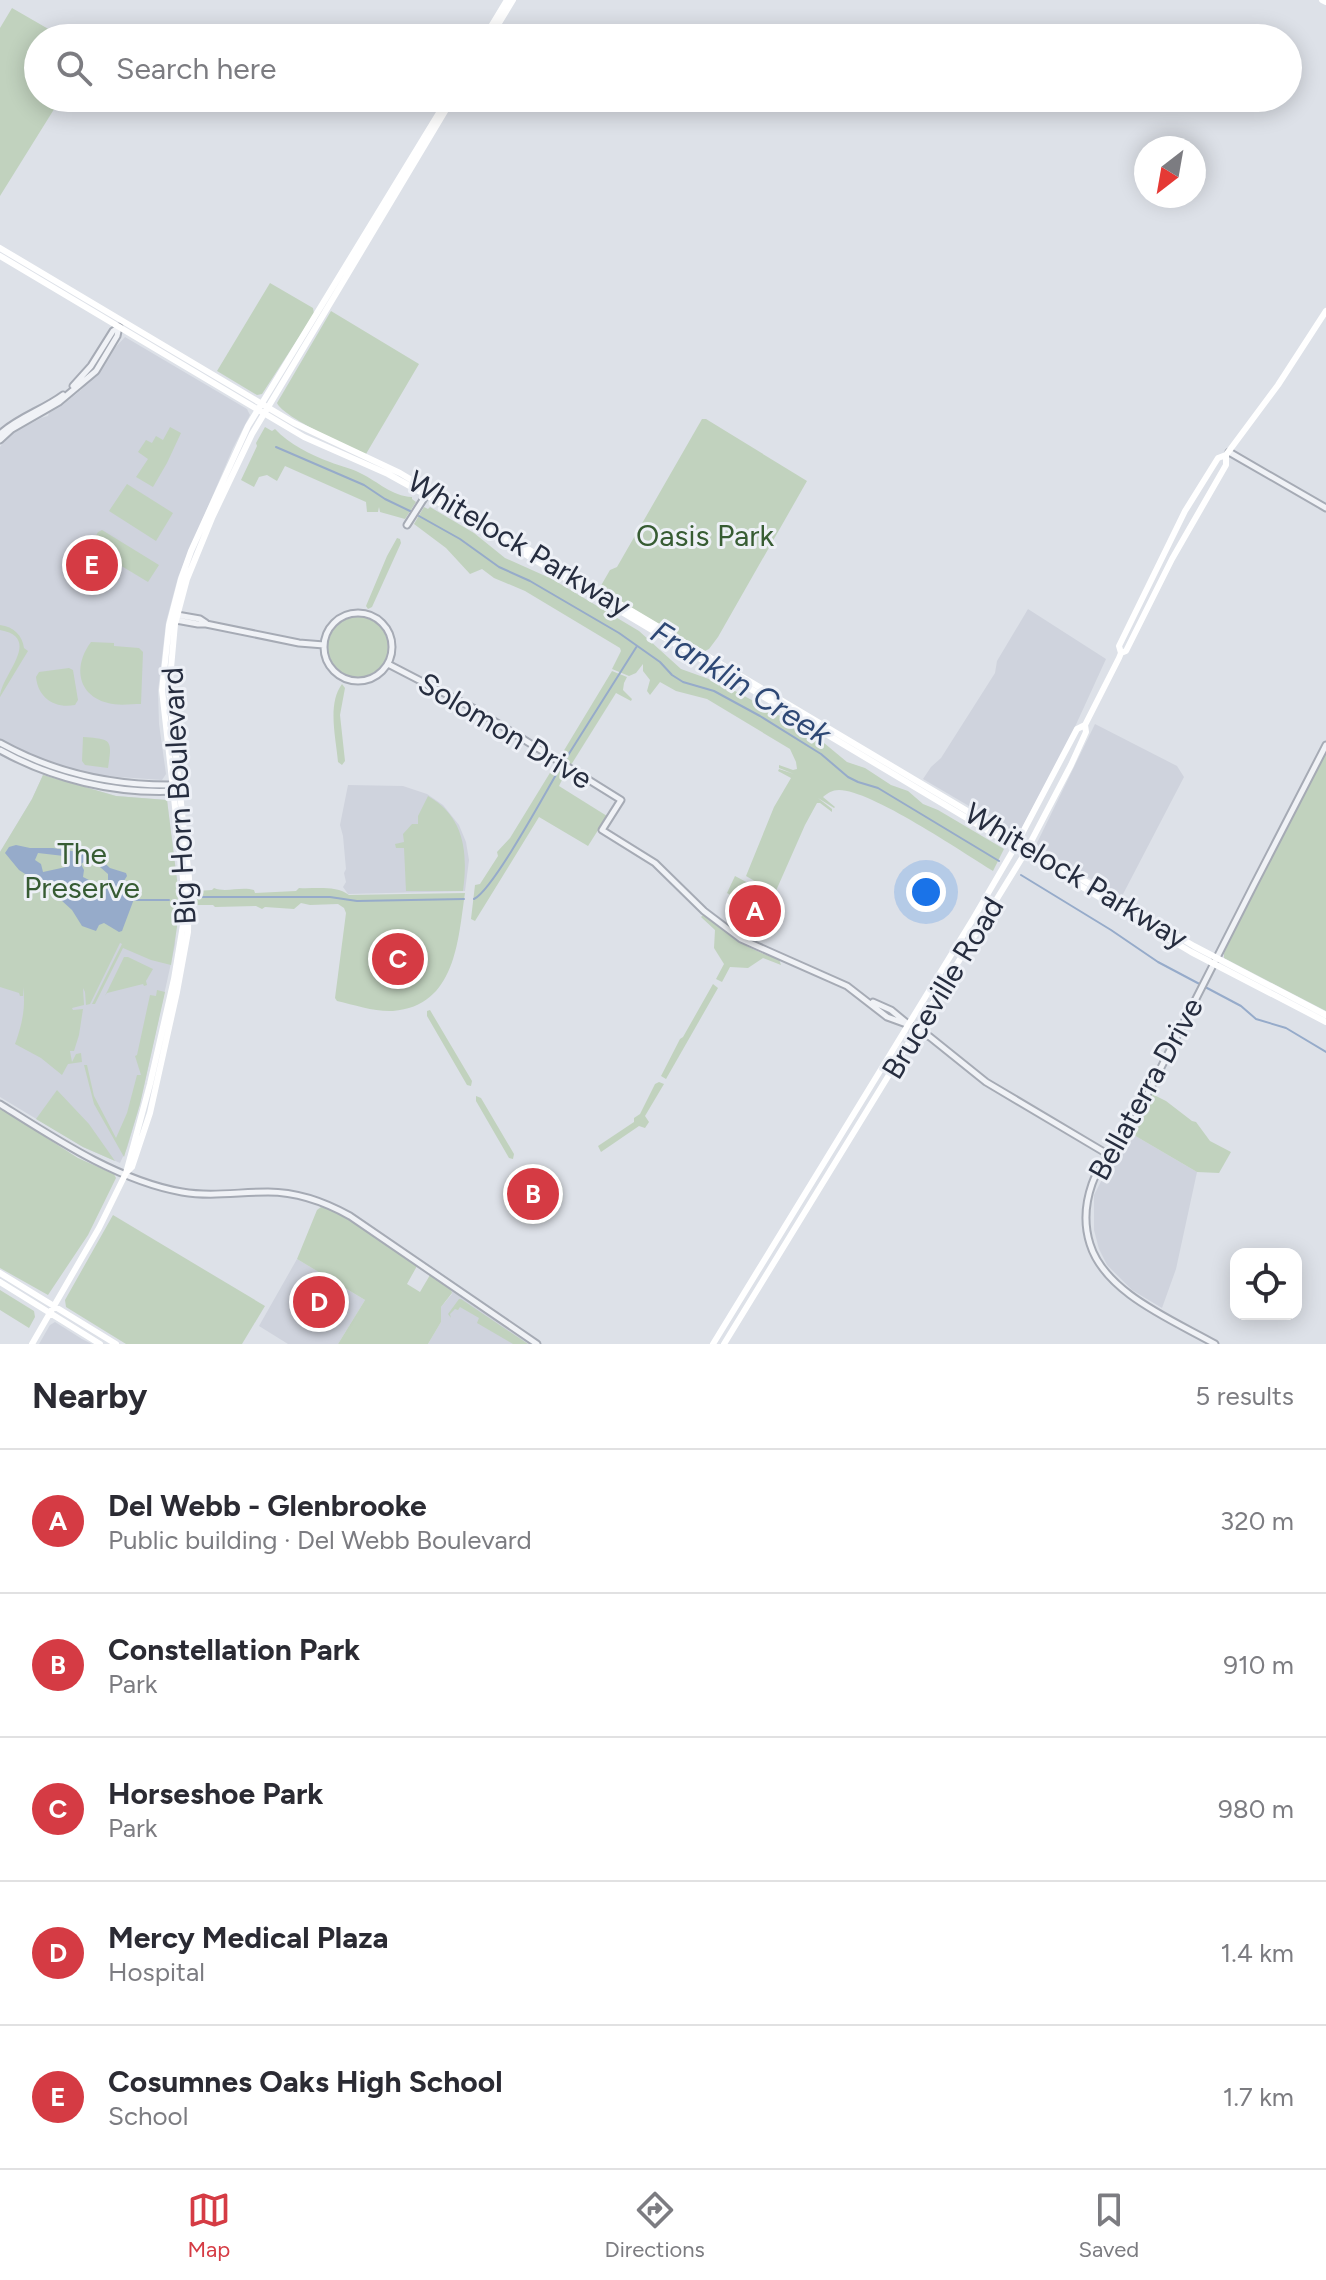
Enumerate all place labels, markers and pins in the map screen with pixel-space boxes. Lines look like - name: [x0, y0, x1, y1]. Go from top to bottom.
- pin: E: [66, 535, 118, 595]
- pin: A: [729, 881, 781, 941]
- pin: C: [372, 929, 424, 989]
- pin: B: [507, 1164, 559, 1224]
- pin: D: [293, 1272, 345, 1332]

